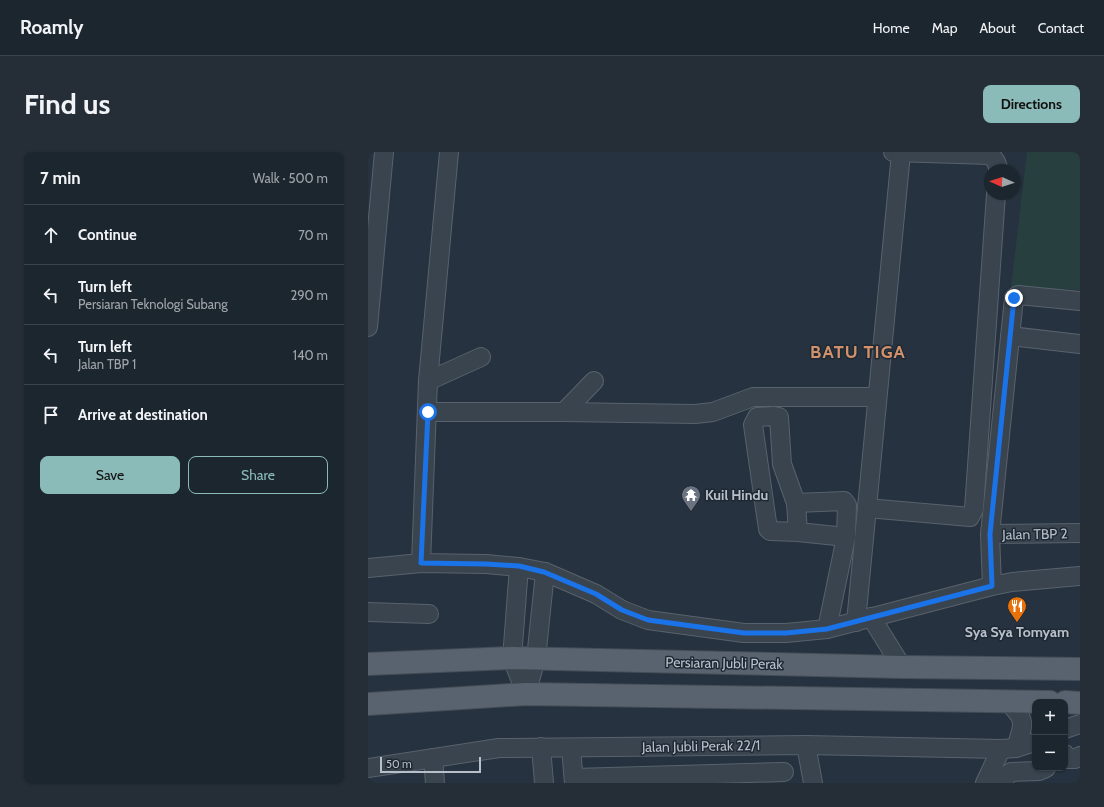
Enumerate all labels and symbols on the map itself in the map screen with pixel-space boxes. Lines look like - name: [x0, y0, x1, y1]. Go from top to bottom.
- north arrow: [984, 164, 1020, 200]
- route end: [1005, 289, 1023, 307]
- district label: BATU TIGA: [810, 341, 906, 363]
- route start: [419, 403, 437, 421]
- temple icon: Kuil Hindu: [680, 484, 702, 512]
- place label: Kuil Hindu: [705, 486, 768, 504]
- street label: Jalan TBP 2: [1001, 524, 1068, 544]
- restaurant icon: Sya Sya Tomyam: [1006, 595, 1028, 623]
- place label: Sya Sya Tomyam: [965, 623, 1069, 641]
- street label: Persiaran Jubli Perak: [665, 653, 783, 673]
- street label: Jalan Jubli Perak 22/1: [641, 736, 760, 756]
- scale bar: [380, 755, 481, 774]

